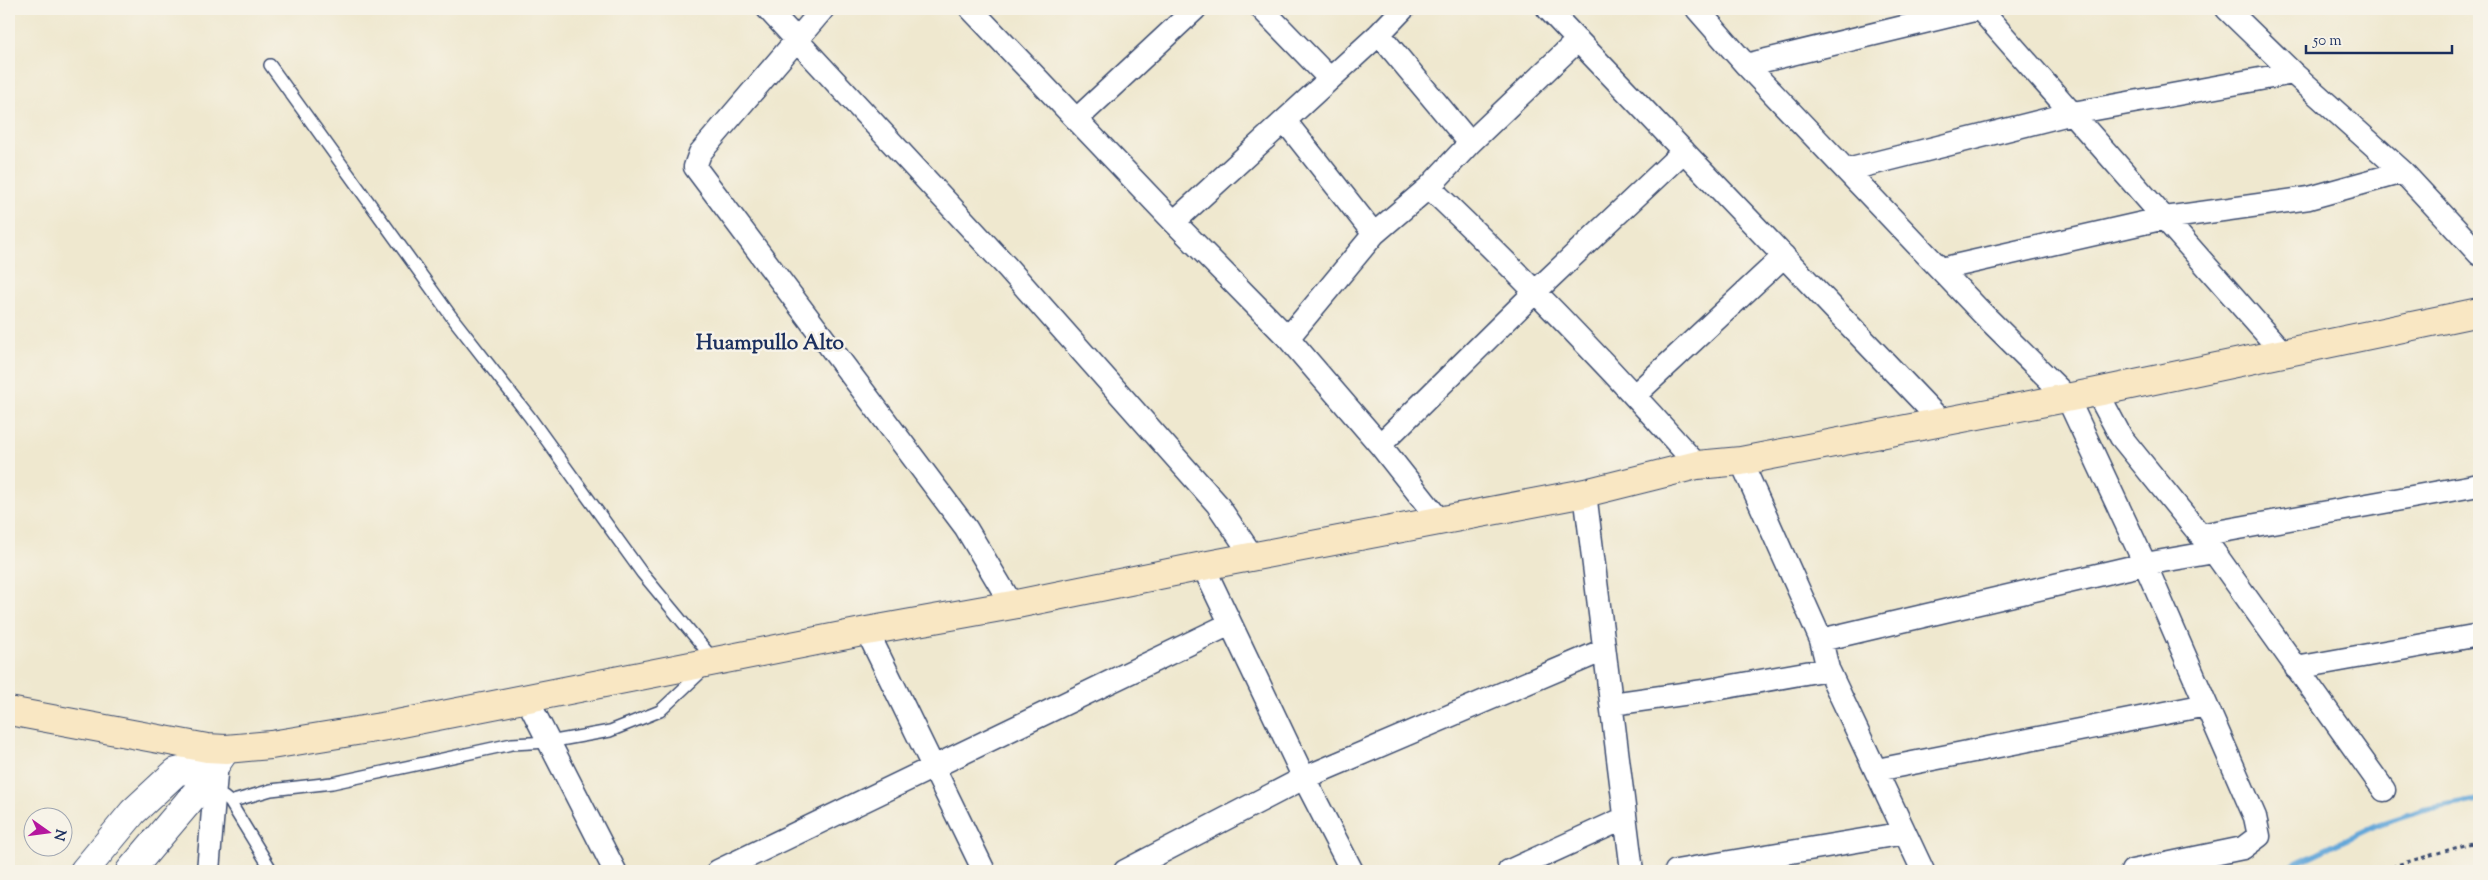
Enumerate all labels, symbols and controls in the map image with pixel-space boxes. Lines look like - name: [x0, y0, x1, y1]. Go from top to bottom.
- scale bar: [2306, 22, 2452, 54]
- text: 50 m: [2312, 31, 2342, 52]
- district label: Huampullo Alto: [696, 329, 845, 359]
- north arrow: [22, 808, 72, 858]
- text: N: [48, 827, 70, 843]

